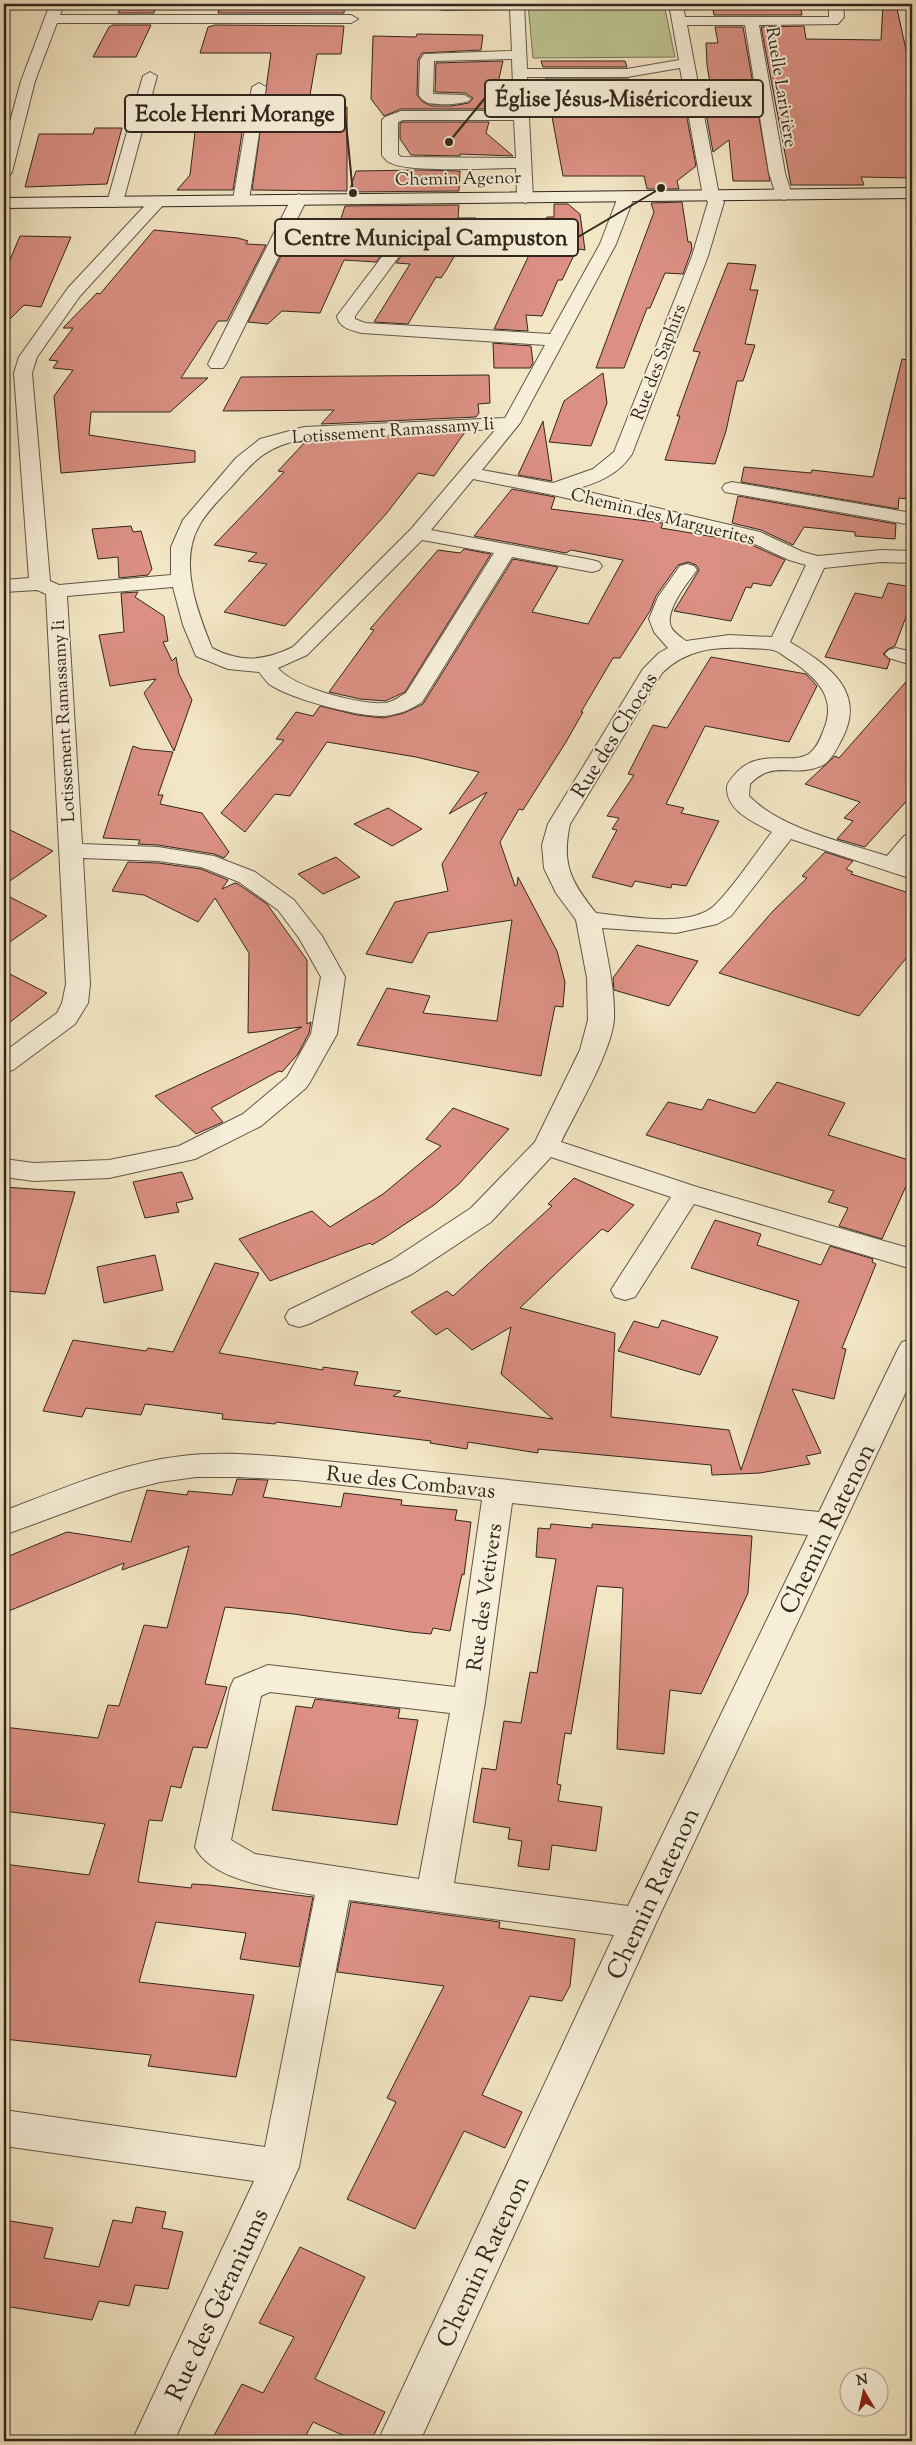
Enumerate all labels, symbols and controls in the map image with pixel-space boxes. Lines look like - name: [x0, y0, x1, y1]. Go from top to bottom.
- street label: Ruelle Larivière: [758, 25, 802, 149]
- callout: Église Jésus-Miséricordieux: [485, 80, 763, 117]
- text: Église Jésus-Miséricordieux: [495, 84, 753, 117]
- callout: Ecole Henri Morange: [125, 95, 345, 132]
- text: Ecole Henri Morange: [135, 100, 335, 132]
- street label: Chemin Agenor: [395, 166, 522, 194]
- callout: Centre Municipal Campuston: [275, 219, 578, 256]
- text: Centre Municipal Campuston: [284, 224, 568, 256]
- street label: Rue des Saphirs: [626, 301, 694, 425]
- street label: Lotissement Ramassamy Ii: [291, 412, 495, 452]
- street label: Chemin des Marguerites: [568, 482, 758, 553]
- street label: Lotissement Ramassamy Ii: [47, 619, 83, 823]
- street label: Rue des Chocas: [565, 667, 666, 805]
- street label: Chemin Ratenon: [772, 1437, 886, 1621]
- street label: Rue des Combavas: [325, 1460, 497, 1508]
- street label: Rue des Vetivers: [461, 1521, 511, 1673]
- street label: Chemin Ratenon: [599, 1802, 711, 1986]
- street label: Chemin Ratenon: [429, 2170, 541, 2354]
- street label: Rue des Géraniums: [158, 2203, 279, 2408]
- north arrow: [838, 2368, 888, 2418]
- text: N: [855, 2370, 869, 2392]

